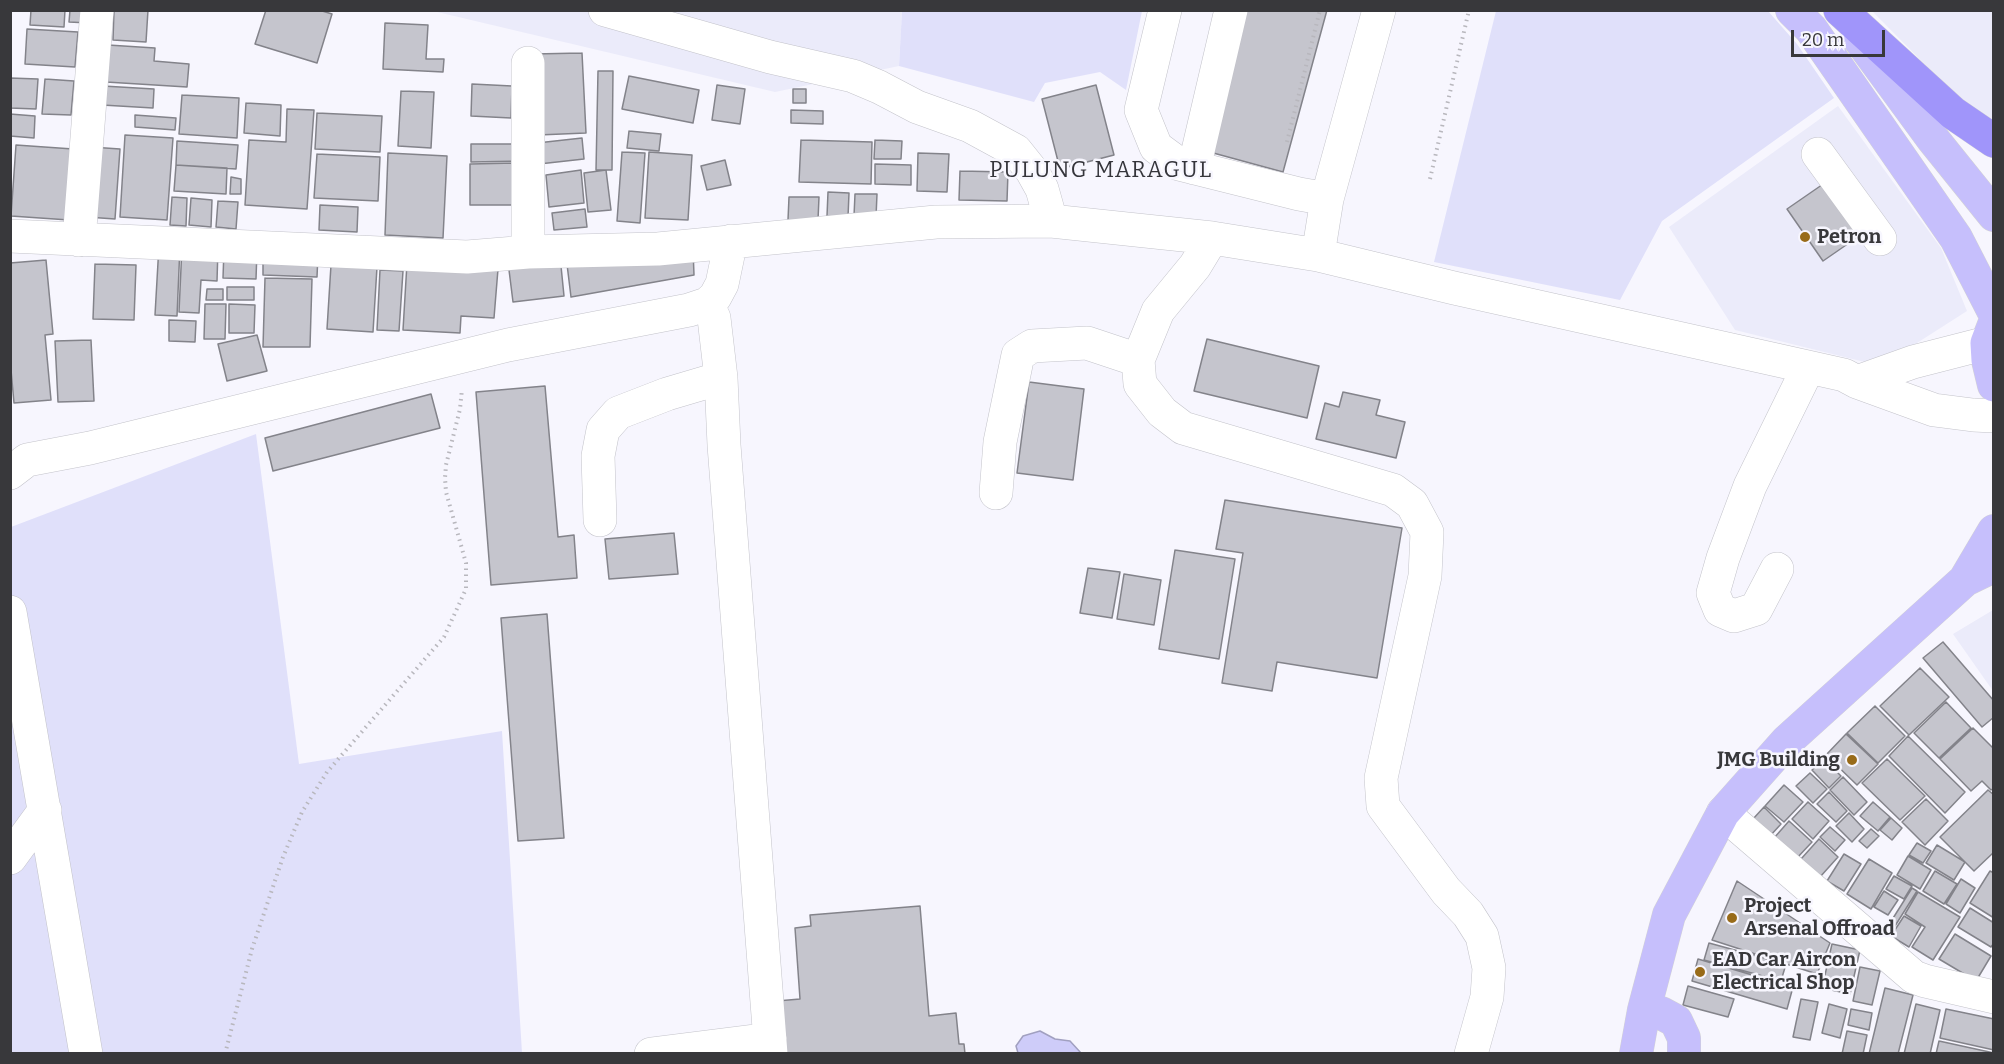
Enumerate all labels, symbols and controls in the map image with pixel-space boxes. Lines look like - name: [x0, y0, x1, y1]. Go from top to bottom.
- scale bar: [1794, 18, 1888, 56]
- text: 20 m: [1802, 29, 1844, 51]
- district label: PULUNG MARAGUL: [989, 158, 1213, 184]
- place label: Petron: [1817, 225, 1881, 249]
- marker: Petron: [1798, 230, 1812, 244]
- place label: JMG Building: [1717, 748, 1840, 772]
- marker: JMG Building: [1845, 753, 1859, 767]
- place label: Project Arsenal Offroad: [1744, 894, 1895, 941]
- marker: Project Arsenal Offroad: [1725, 911, 1739, 925]
- place label: EAD Car Aircon Electrical Shop: [1712, 948, 1856, 995]
- marker: EAD Car Aircon Electrical Shop: [1693, 965, 1707, 979]

